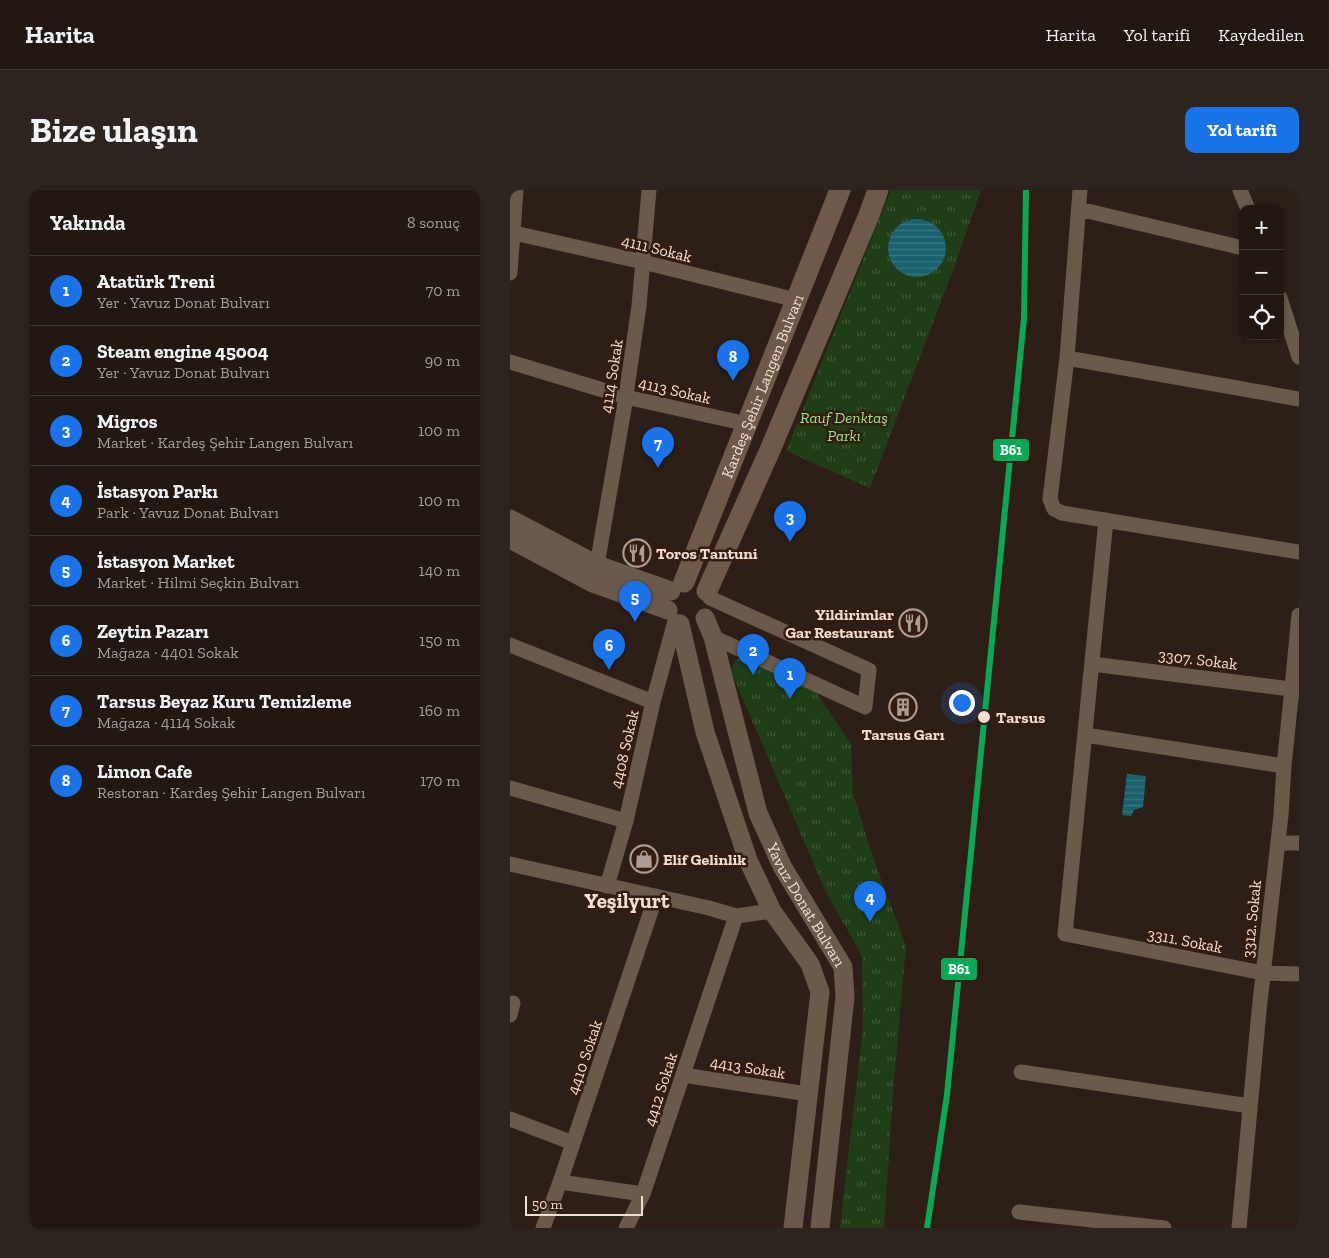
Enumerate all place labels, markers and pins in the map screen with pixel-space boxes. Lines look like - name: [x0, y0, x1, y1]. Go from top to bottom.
- pin: 8: [717, 340, 749, 381]
- pin: 7: [642, 427, 674, 468]
- pin: 3: [774, 501, 806, 542]
- restaurant icon: Toros Tantuni: [622, 538, 652, 568]
- place label: Toros Tantuni: [656, 544, 758, 563]
- pin: 5: [619, 581, 651, 622]
- place label: Yildirimlar Gar Restaurant: [785, 605, 895, 642]
- restaurant icon: Yildirimlar Gar Restaurant: [898, 608, 928, 638]
- pin: 6: [593, 629, 625, 670]
- pin: 2: [737, 634, 769, 675]
- pin: 1: [774, 658, 806, 699]
- building icon: Tarsus Garı: [888, 692, 918, 722]
- place label: Tarsus: [996, 708, 1045, 727]
- marker: Tarsus: [976, 709, 992, 725]
- place label: Tarsus Garı: [861, 725, 945, 744]
- shop icon: Elif Gelinlik: [629, 844, 659, 874]
- place label: Elif Gelinlik: [663, 850, 746, 869]
- pin: 4: [854, 881, 886, 922]

